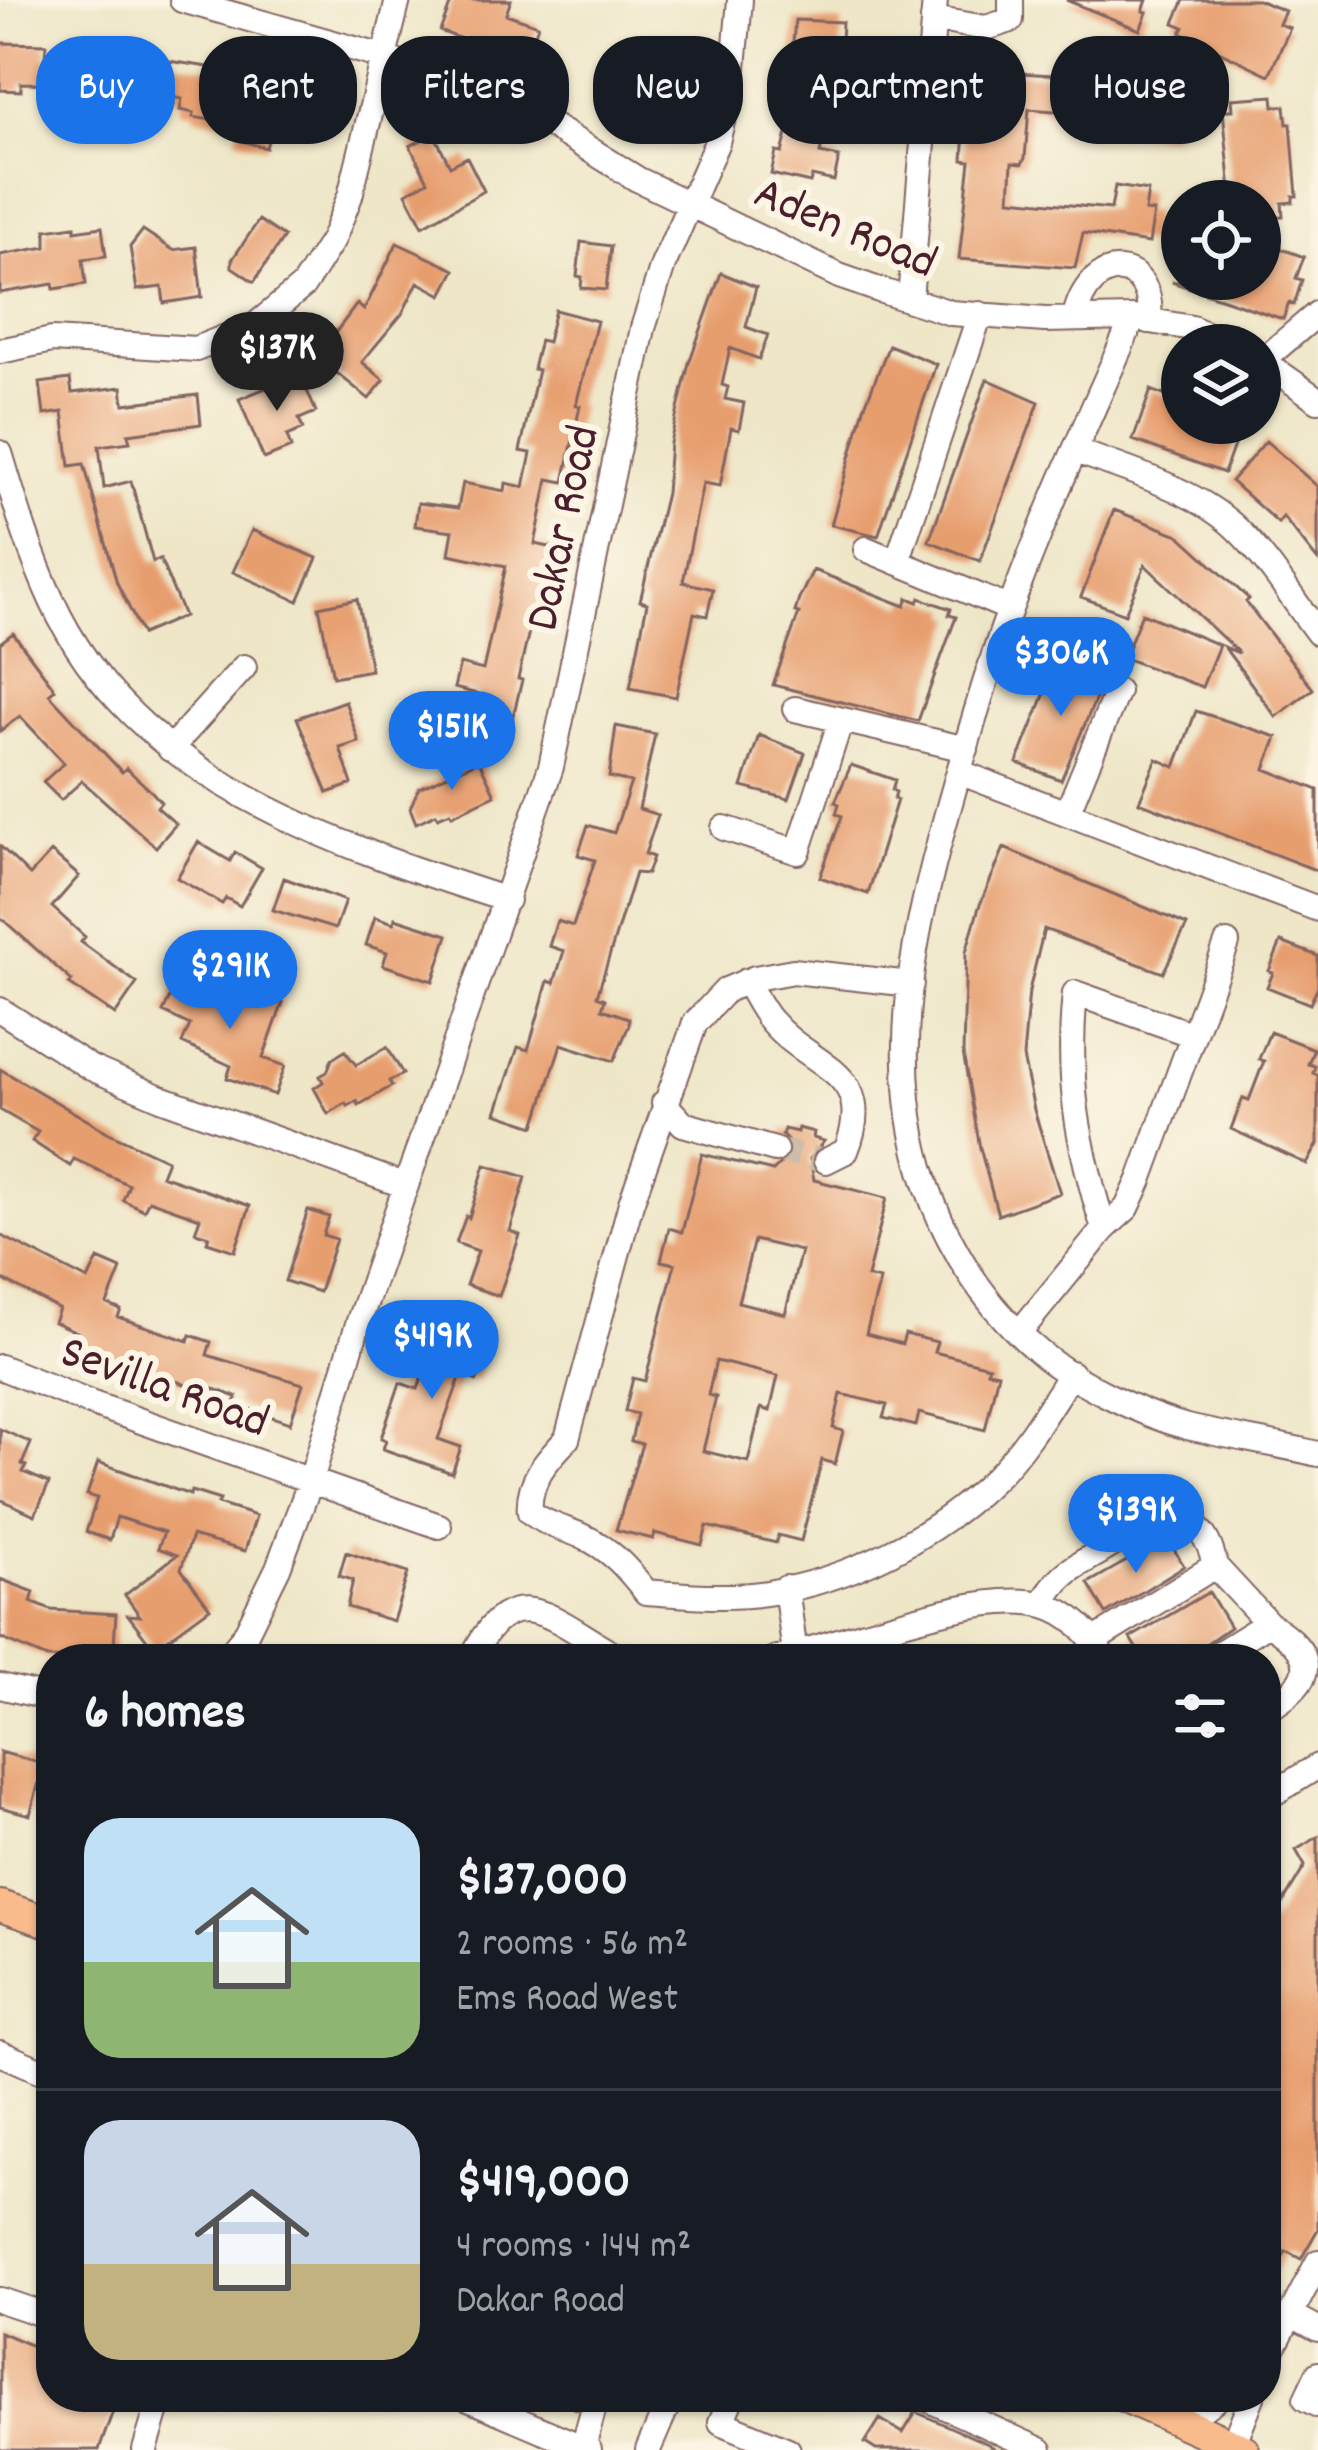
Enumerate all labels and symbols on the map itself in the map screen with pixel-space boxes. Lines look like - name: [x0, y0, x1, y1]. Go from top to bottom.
- street label: Aden Road: [742, 161, 946, 300]
- pin: $137K: [193, 312, 361, 414]
- street label: Dakar Road: [511, 420, 622, 637]
- pin: $306K: [977, 617, 1145, 719]
- pin: $151K: [368, 691, 536, 793]
- pin: $291K: [146, 930, 314, 1032]
- pin: $419K: [348, 1300, 516, 1402]
- street label: Sevilla Road: [50, 1320, 277, 1460]
- pin: $139K: [1052, 1474, 1220, 1576]

